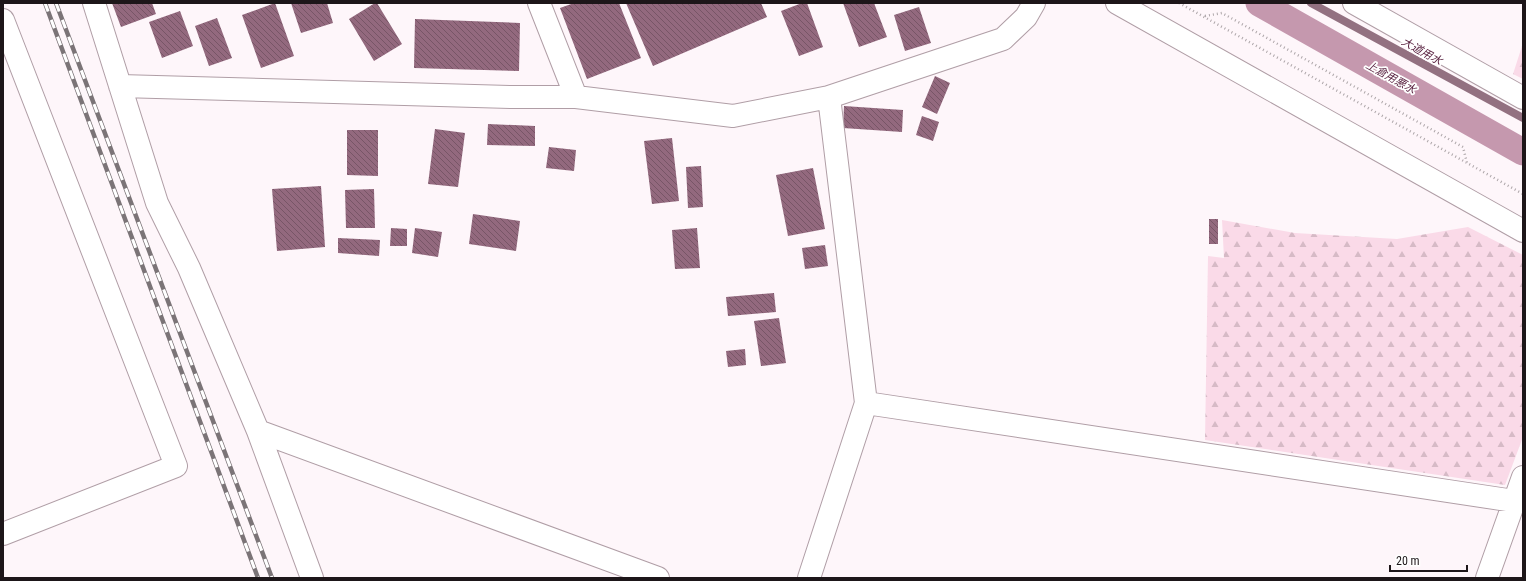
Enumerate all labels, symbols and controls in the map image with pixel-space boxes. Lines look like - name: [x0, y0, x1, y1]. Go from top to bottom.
- water label: 大道用水: [1399, 35, 1445, 68]
- water label: 上倉用悪水: [1364, 58, 1419, 97]
- scale bar: [1390, 547, 1467, 573]
- text: 20 m: [1396, 554, 1420, 568]

